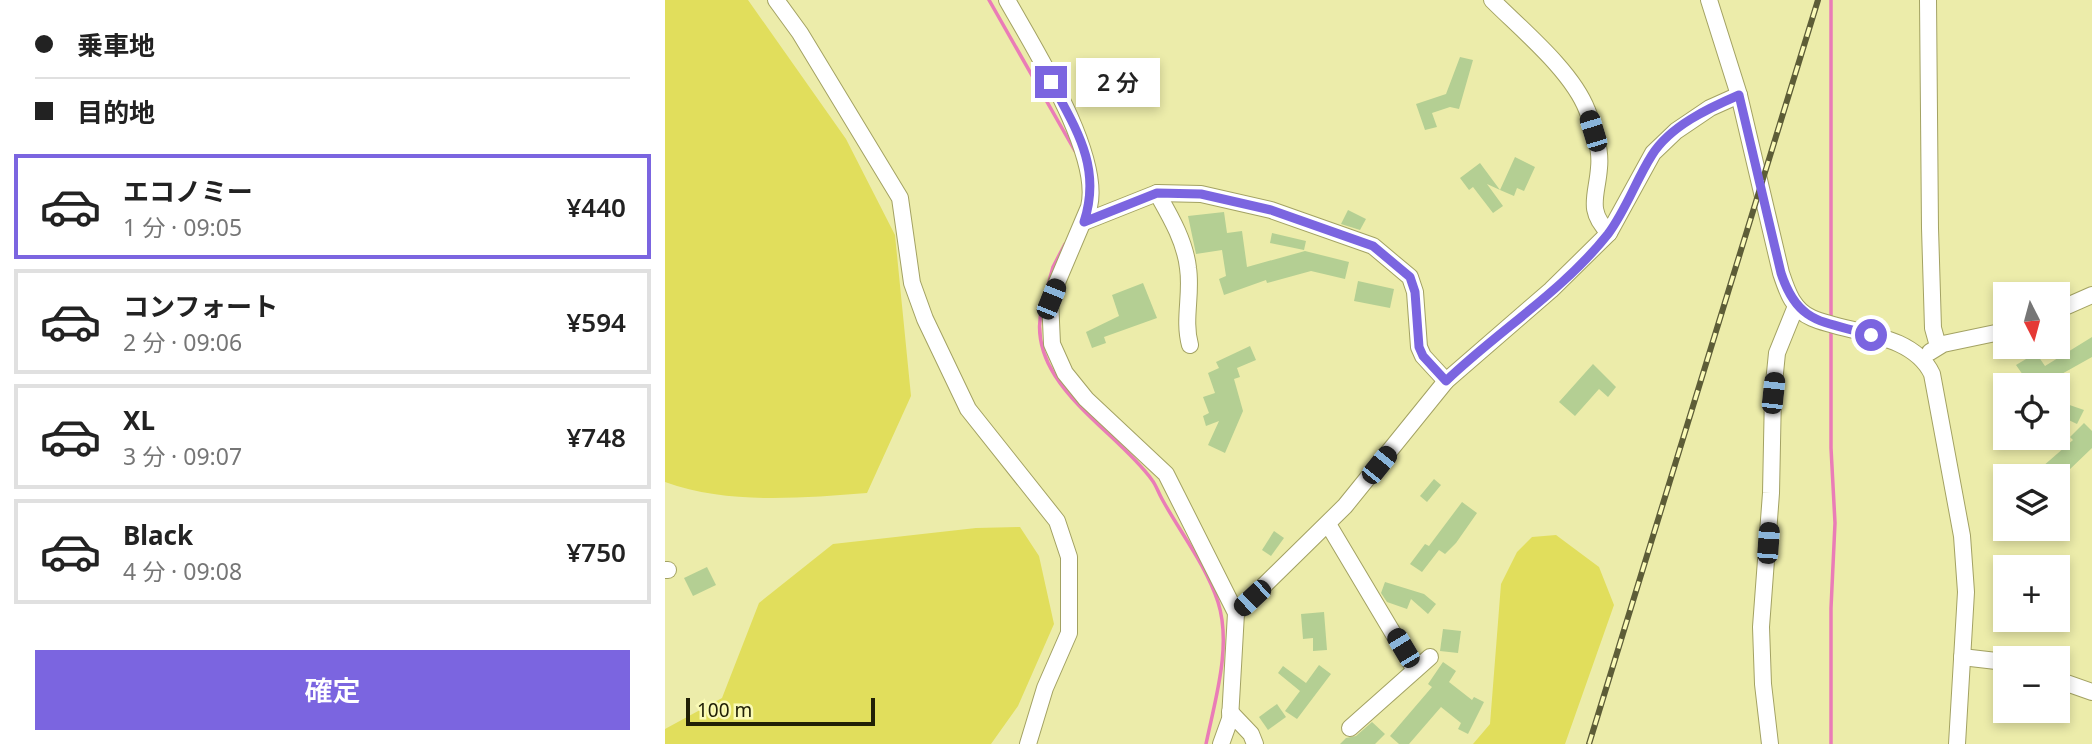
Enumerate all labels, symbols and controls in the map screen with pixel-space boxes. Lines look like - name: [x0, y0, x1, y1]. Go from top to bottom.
- text: 乗車地: [77, 27, 155, 63]
- callout: 2 分: [1075, 57, 1159, 106]
- route end: [1035, 66, 1067, 98]
- text: 2 分: [1097, 66, 1139, 98]
- text: 目的地: [77, 94, 155, 130]
- car: [1577, 108, 1610, 154]
- text: エコノミー: [123, 173, 253, 209]
- icon: car: [39, 175, 102, 238]
- text: ¥440: [567, 189, 626, 225]
- text: 1 分 · 09:05: [123, 211, 242, 243]
- car: [1034, 276, 1069, 322]
- north arrow: [1993, 282, 2070, 359]
- map controls: [1993, 282, 2070, 723]
- text: コンフォート: [123, 288, 278, 324]
- icon: car: [39, 290, 102, 353]
- text: ¥594: [567, 304, 626, 340]
- route start: [1855, 319, 1887, 351]
- text: 2 分 · 09:06: [123, 326, 242, 358]
- car: [1761, 371, 1786, 415]
- button: locate: [1993, 373, 2070, 450]
- text: XL: [123, 402, 155, 438]
- icon: car: [39, 405, 102, 468]
- text: ¥748: [567, 419, 626, 455]
- text: 3 分 · 09:07: [123, 440, 242, 472]
- car: [1358, 442, 1401, 488]
- button: layers: [1993, 464, 2070, 541]
- text: Black: [123, 517, 193, 553]
- icon: car: [39, 520, 102, 583]
- car: [1757, 521, 1780, 565]
- text: ¥750: [567, 534, 626, 570]
- text: 4 分 · 09:08: [123, 555, 242, 587]
- button: +: [1993, 555, 2070, 632]
- car: [1230, 576, 1275, 620]
- car: [1384, 625, 1423, 671]
- button: −: [1993, 646, 2070, 723]
- button: 確定: [35, 650, 630, 730]
- scale bar: [686, 695, 875, 727]
- text: 100 m: [697, 697, 752, 723]

